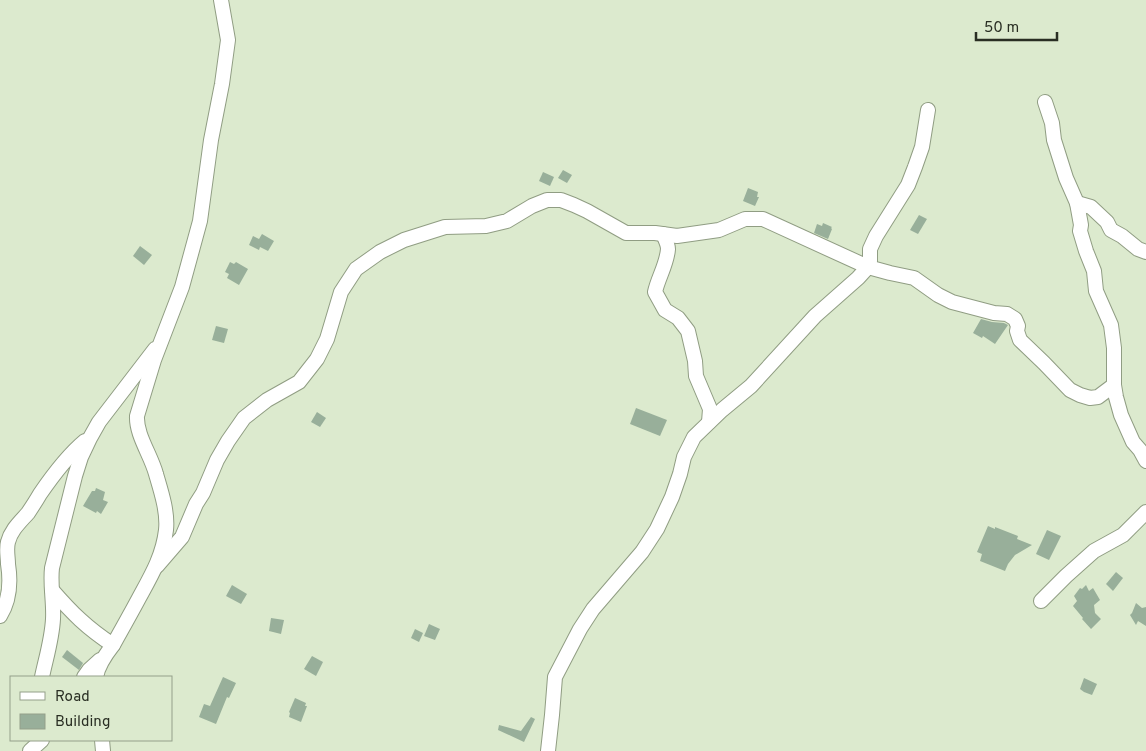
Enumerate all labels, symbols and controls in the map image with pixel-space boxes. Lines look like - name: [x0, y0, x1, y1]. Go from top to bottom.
- scale bar: [976, 10, 1057, 42]
- text: 50 m: [984, 19, 1019, 38]
- legend: [10, 676, 172, 741]
- text: Road: [55, 688, 90, 707]
- text: Building: [55, 713, 110, 732]

